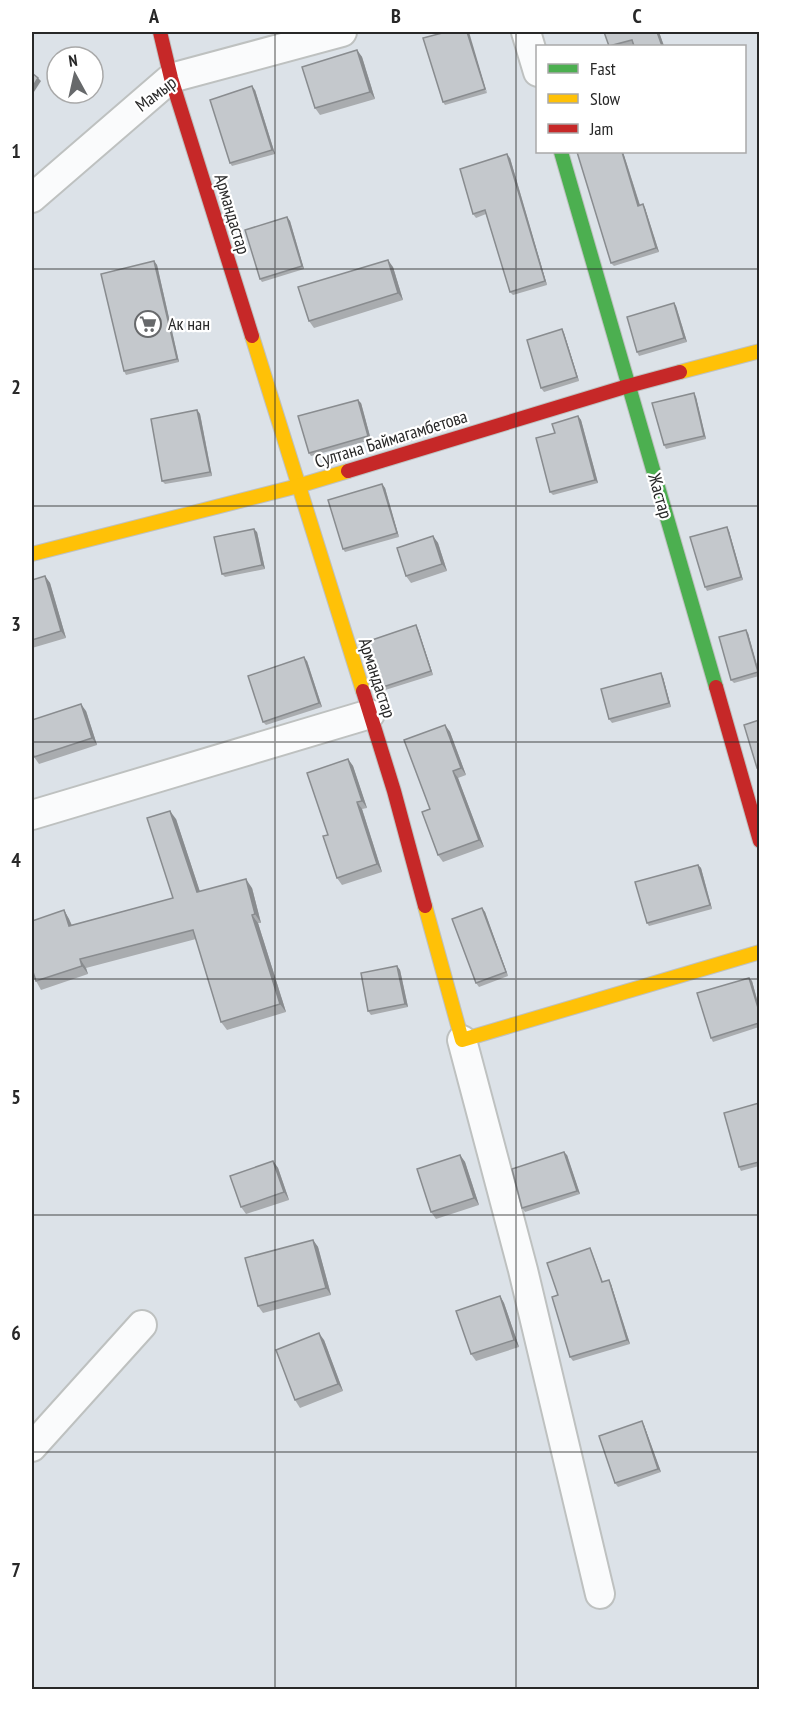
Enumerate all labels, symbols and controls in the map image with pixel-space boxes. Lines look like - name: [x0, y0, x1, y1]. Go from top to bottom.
- text: A: [148, 3, 160, 29]
- text: B: [391, 3, 401, 29]
- text: C: [632, 3, 642, 29]
- north arrow: [45, 45, 105, 105]
- legend: [536, 45, 746, 153]
- text: N: [67, 50, 79, 71]
- text: Fast: [590, 57, 616, 80]
- street label: Мамыр: [131, 71, 181, 116]
- text: Slow: [590, 87, 621, 110]
- text: Jam: [589, 117, 613, 140]
- text: 1: [11, 138, 21, 164]
- street label: Армандастар: [209, 171, 256, 257]
- supermarket icon: Ак нан: [133, 309, 163, 339]
- place label: Ак нан: [168, 312, 210, 335]
- text: 2: [11, 374, 21, 400]
- street label: Султана Баймагамбетова: [312, 404, 470, 473]
- street label: Жастар: [643, 470, 678, 521]
- text: 3: [11, 611, 21, 637]
- street label: Армандастар: [354, 635, 401, 721]
- text: 4: [11, 847, 21, 873]
- text: 5: [11, 1084, 21, 1110]
- text: 6: [11, 1320, 21, 1346]
- text: 7: [11, 1557, 21, 1583]

